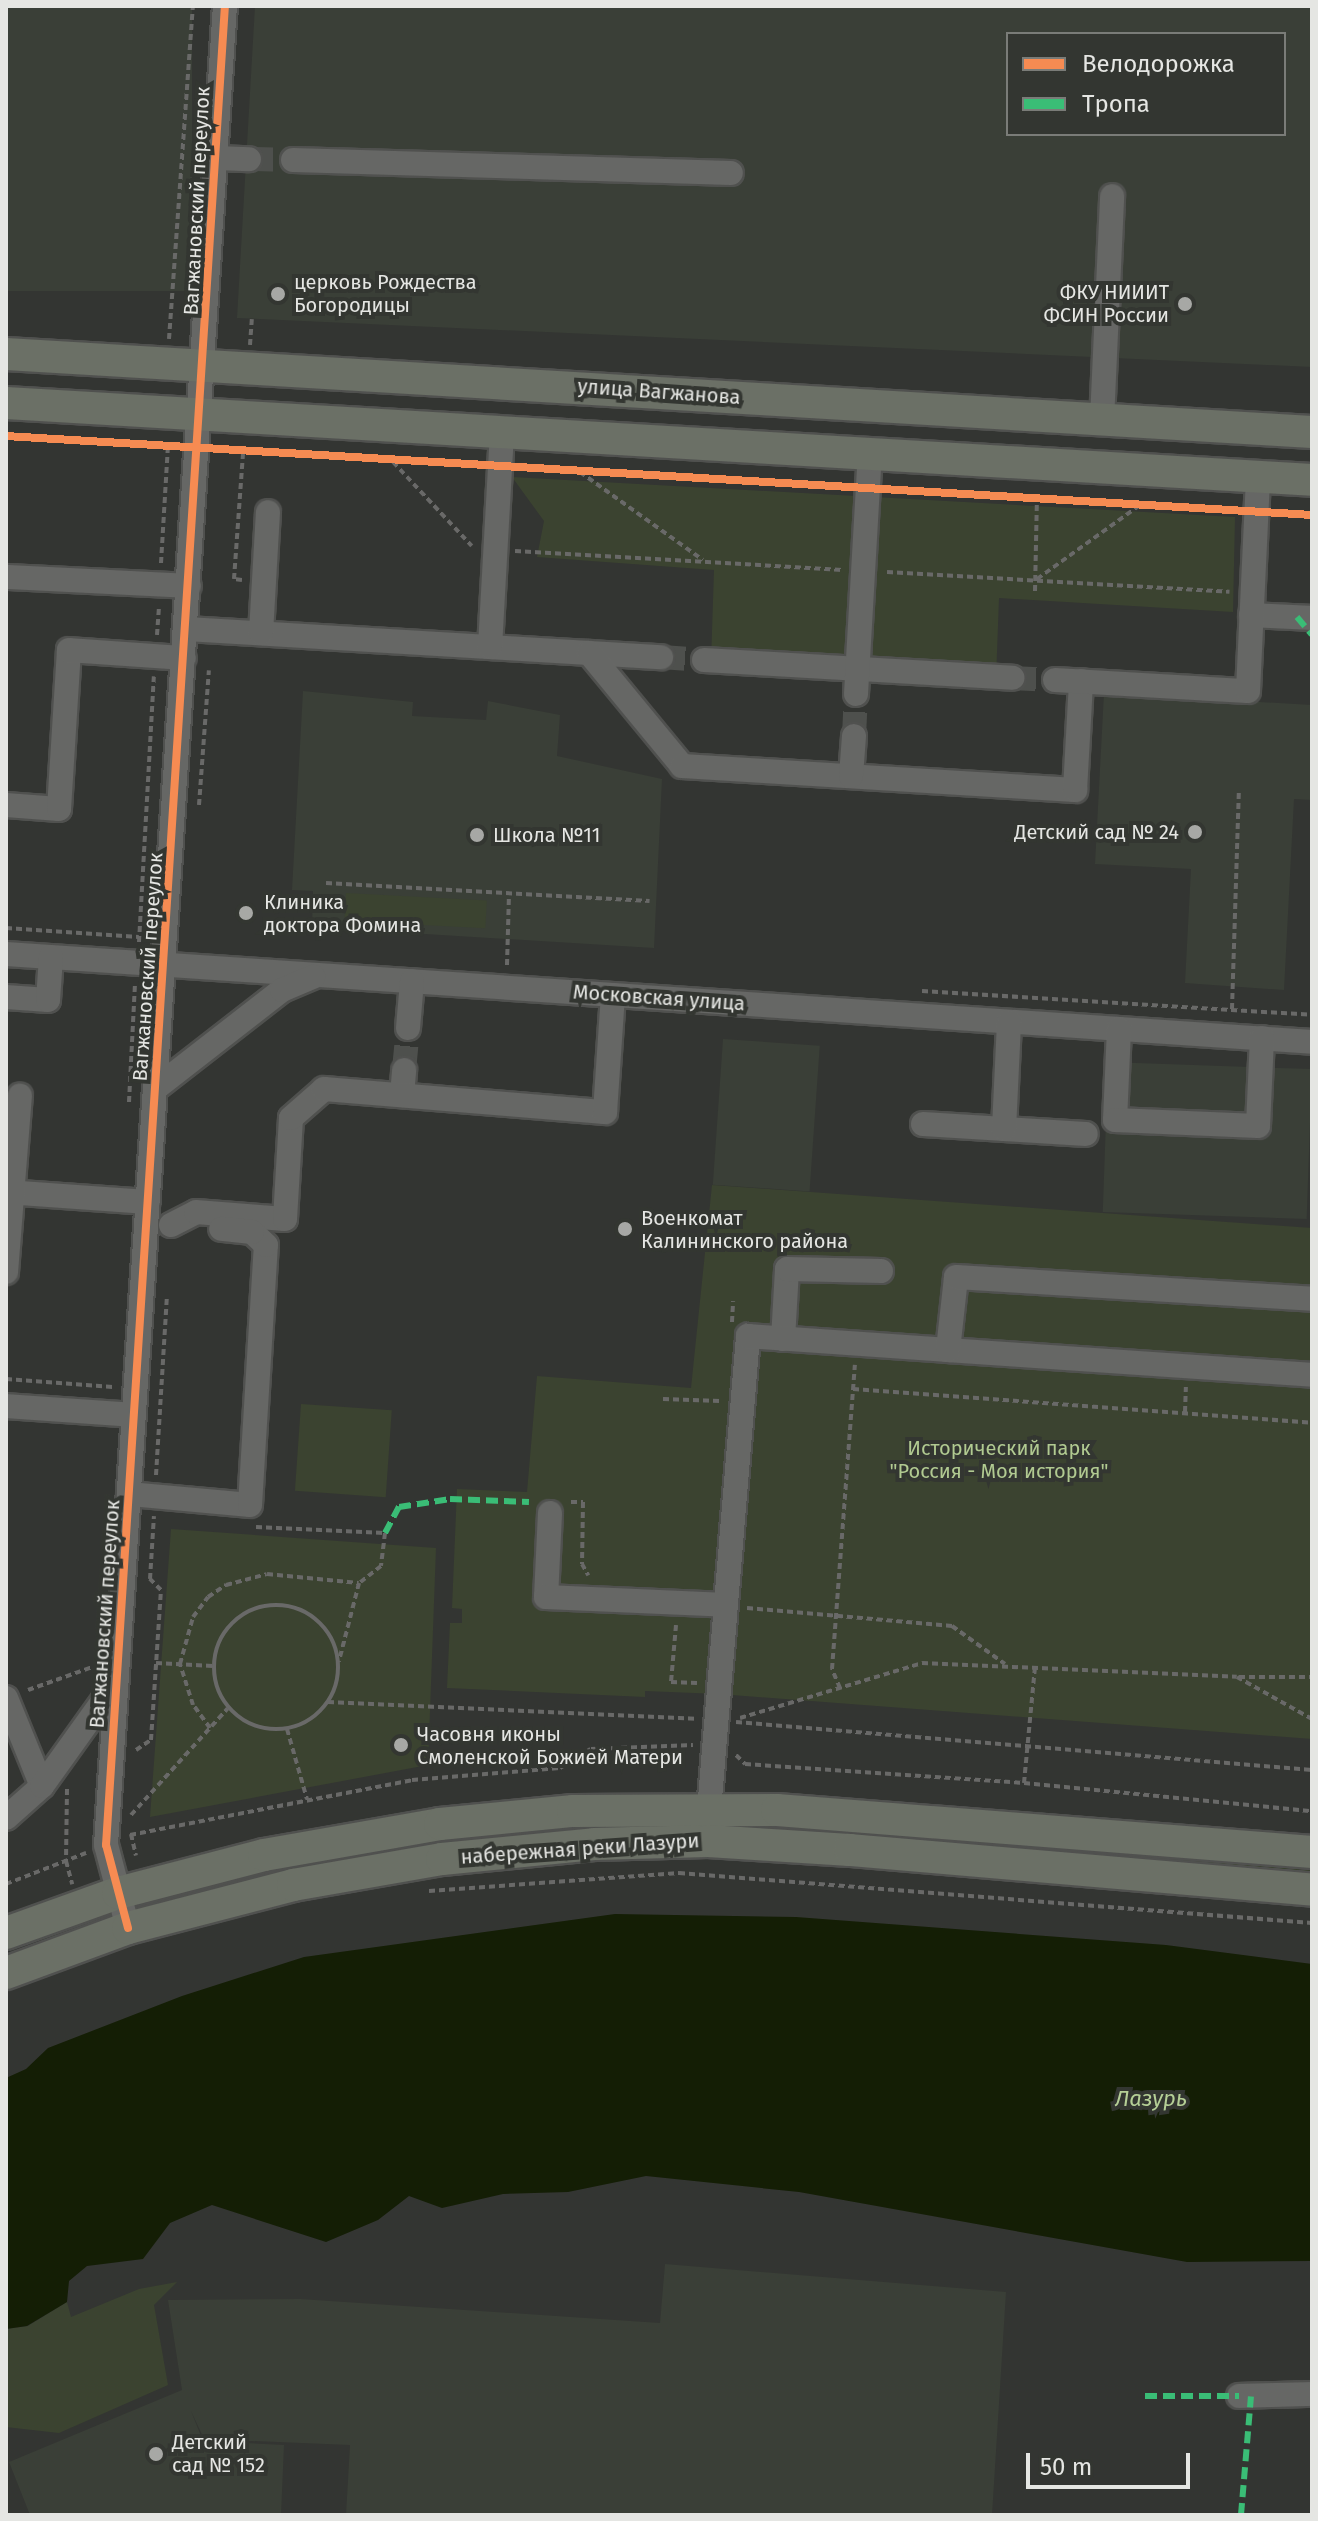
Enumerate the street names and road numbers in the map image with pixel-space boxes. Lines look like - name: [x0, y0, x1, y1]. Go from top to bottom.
- street label: Вагжановский переулок: [179, 86, 215, 316]
- street label: улица Вагжанова: [577, 374, 741, 410]
- street label: Вагжановский переулок: [128, 852, 168, 1082]
- street label: Московская улица: [572, 980, 746, 1016]
- street label: Вагжановский переулок: [85, 1499, 125, 1729]
- street label: набережная реки Лазури: [460, 1829, 700, 1869]

